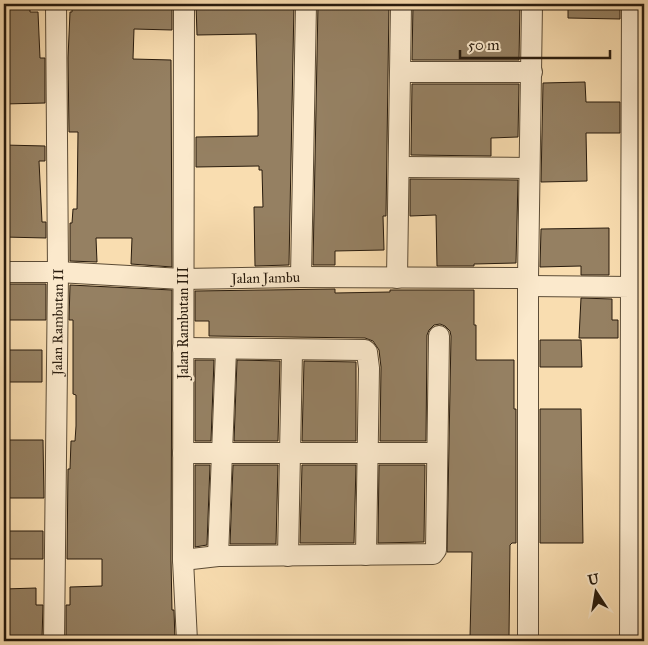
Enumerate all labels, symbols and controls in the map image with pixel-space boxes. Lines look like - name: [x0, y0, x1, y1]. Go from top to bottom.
- scale bar: [460, 28, 610, 60]
- text: 50 m: [468, 36, 500, 54]
- street label: Jalan Rambutan III: [175, 267, 193, 381]
- street label: Jalan Rambutan II: [49, 269, 67, 378]
- street label: Jalan Jambu: [229, 269, 301, 288]
- north arrow: [570, 568, 620, 618]
- text: U: [586, 570, 601, 589]

